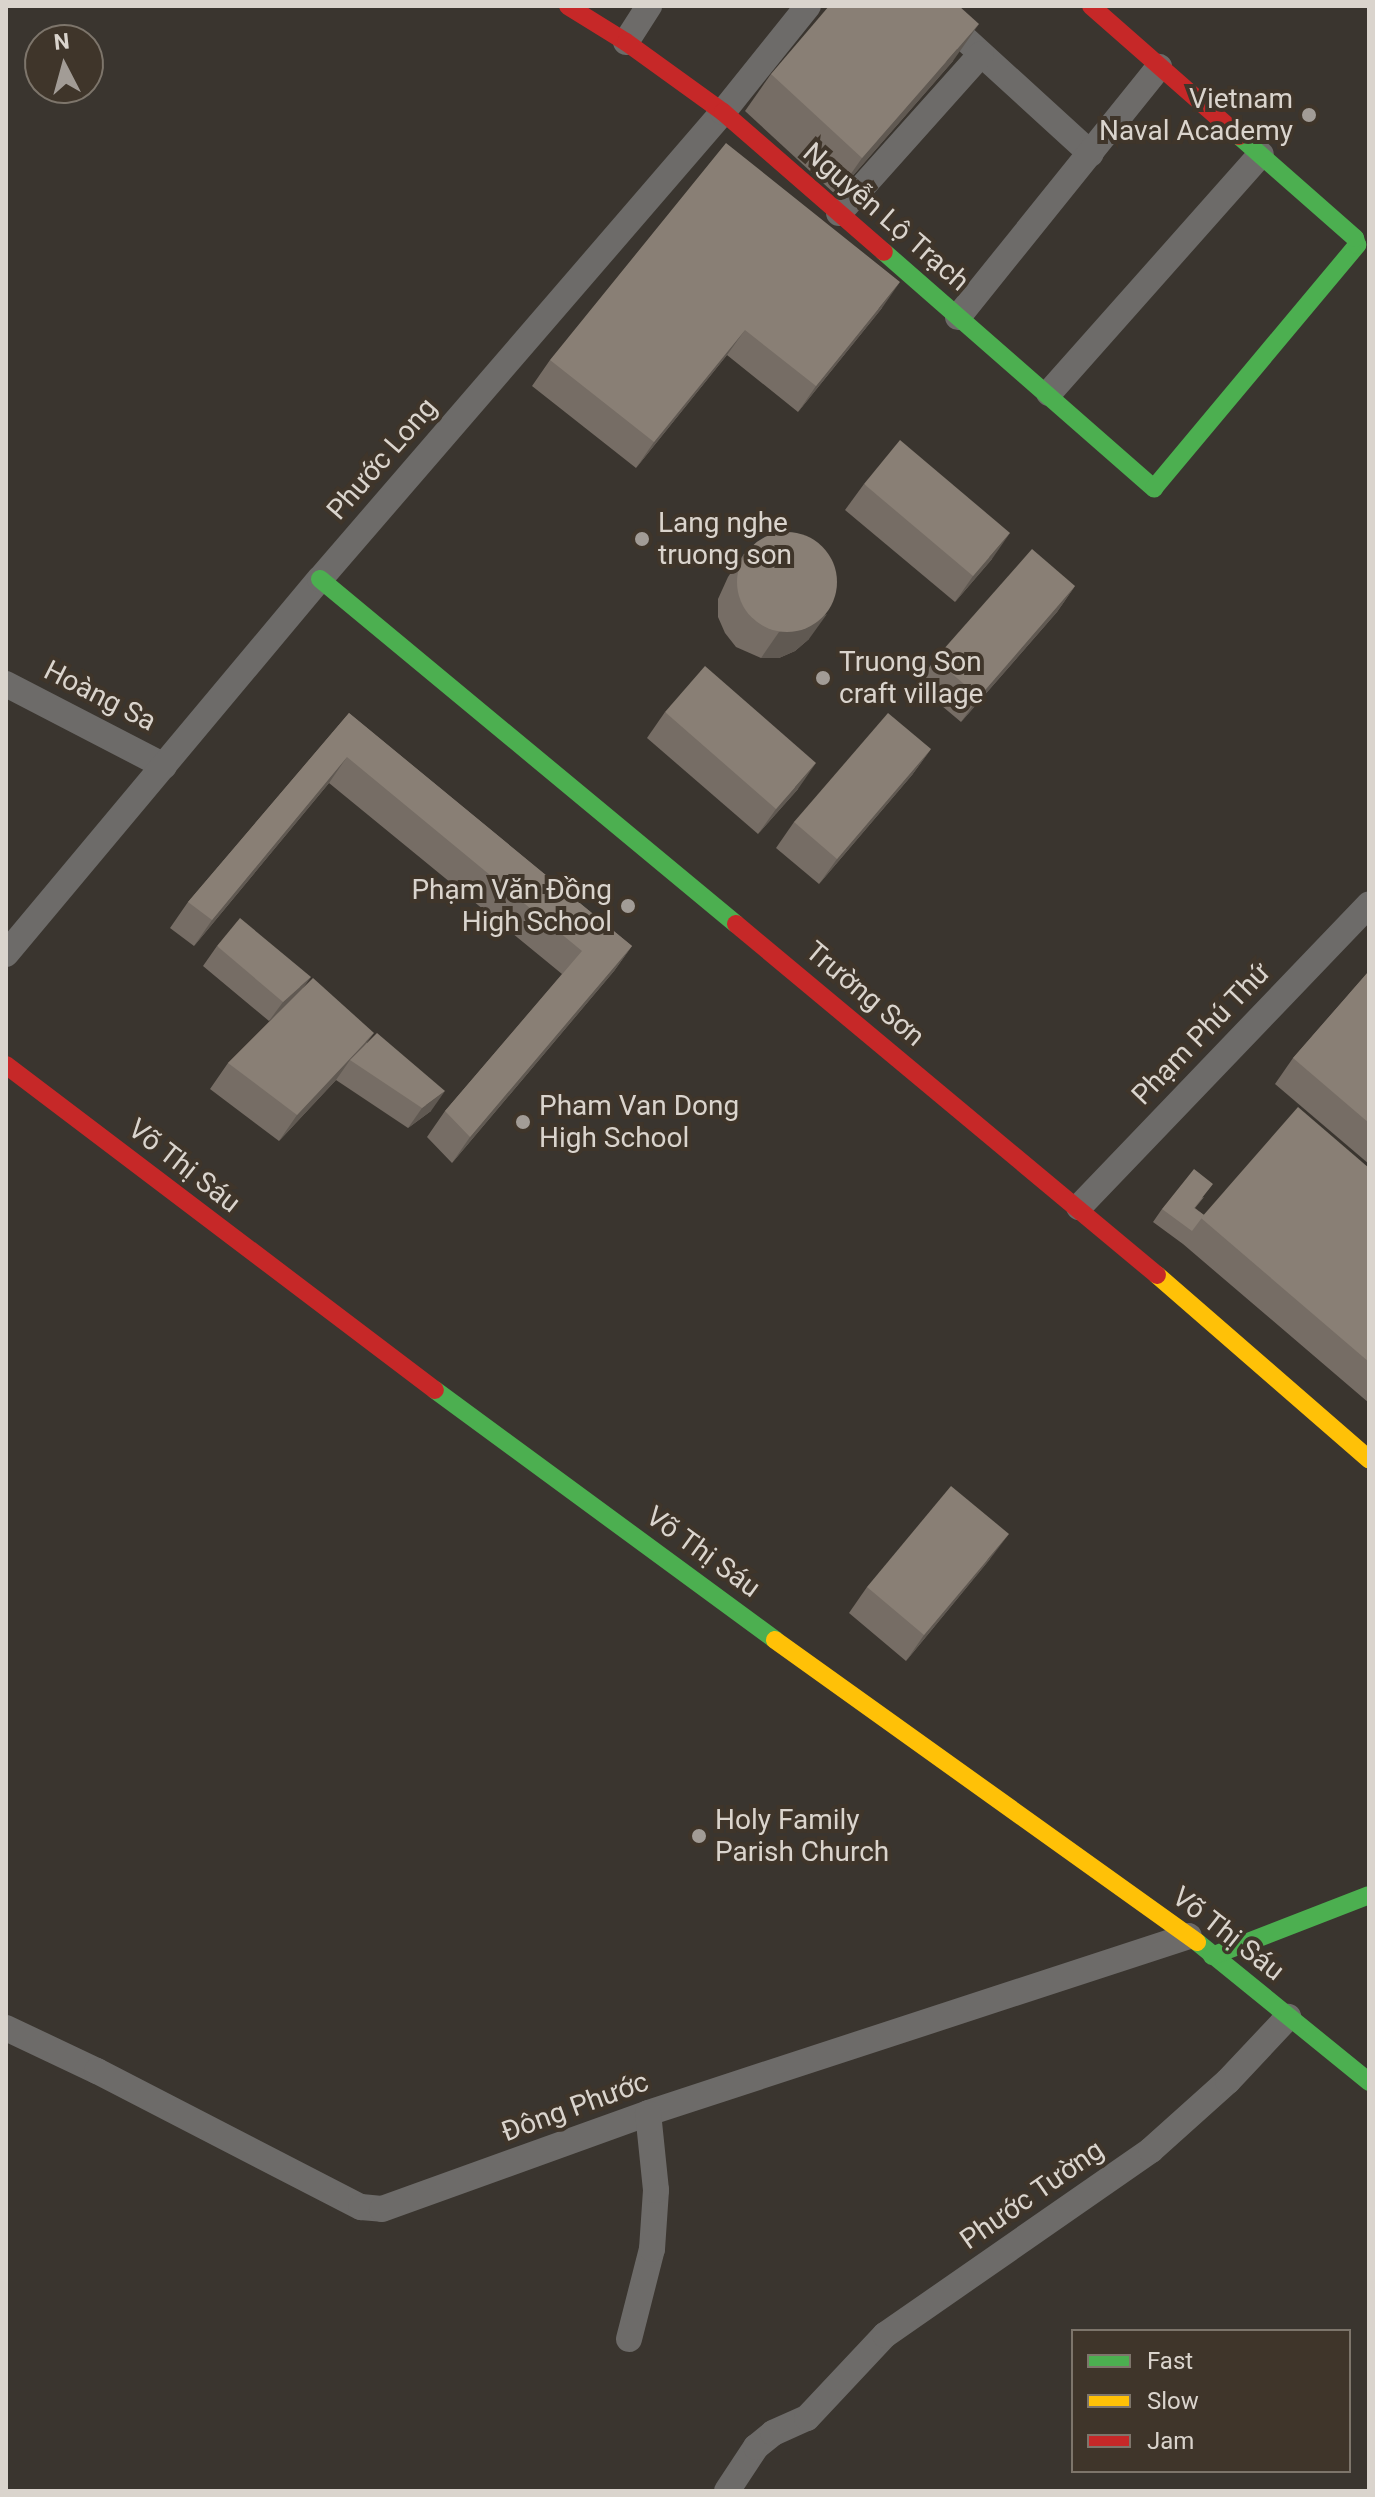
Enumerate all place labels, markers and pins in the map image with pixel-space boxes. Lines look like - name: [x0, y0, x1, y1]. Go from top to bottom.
- place label: Vietnam Naval Academy: [1099, 82, 1293, 148]
- marker: Vietnam Naval Academy: [1300, 106, 1318, 124]
- place label: Lang nghe truong son: [658, 506, 792, 572]
- marker: Lang nghe truong son: [633, 530, 651, 548]
- place label: Truong Son craft village: [839, 645, 983, 711]
- marker: Truong Son craft village: [814, 669, 832, 687]
- place label: Phạm Văn Đồng High School: [411, 873, 612, 939]
- marker: Phạm Văn Đồng High School: [619, 897, 637, 915]
- place label: Pham Van Dong High School: [539, 1089, 739, 1155]
- marker: Pham Van Dong High School: [514, 1113, 532, 1131]
- place label: Holy Family Parish Church: [715, 1803, 889, 1869]
- marker: Holy Family Parish Church: [690, 1827, 708, 1845]

